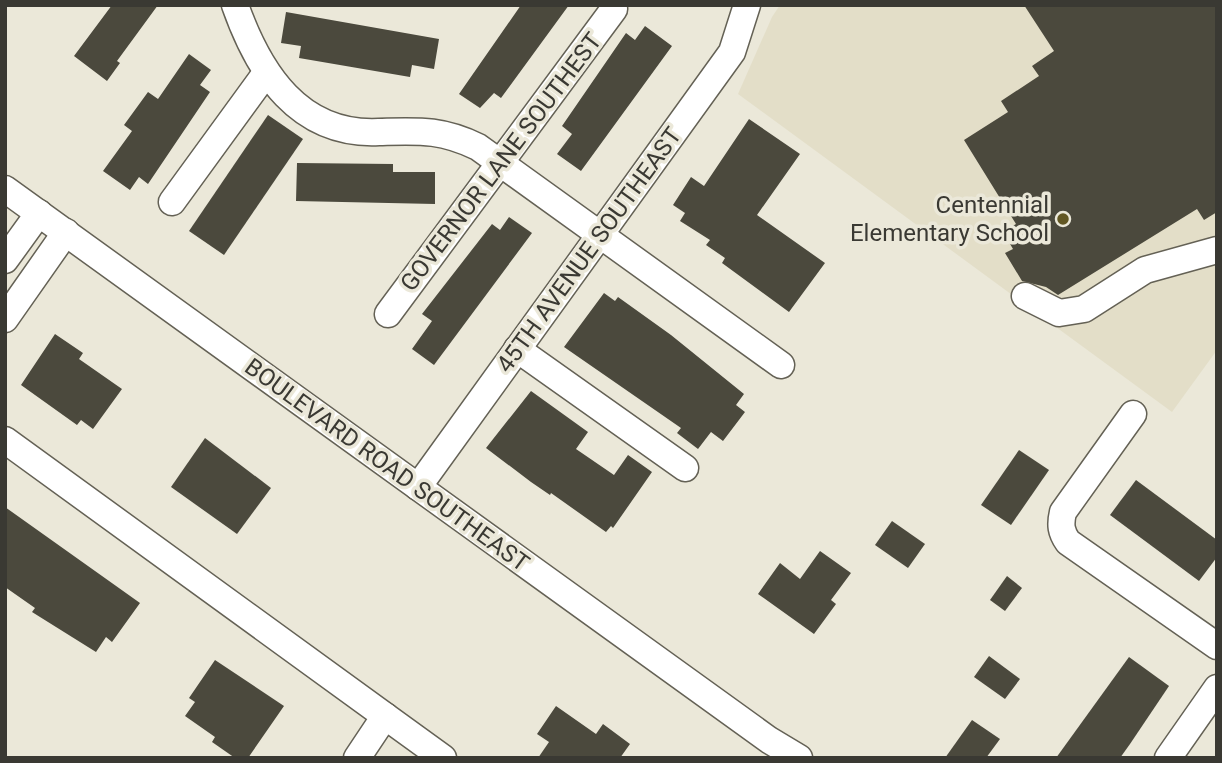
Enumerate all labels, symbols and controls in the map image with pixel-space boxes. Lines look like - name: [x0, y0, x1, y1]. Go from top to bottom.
- street label: GOVERNOR LANE SOUTHEST: [395, 27, 607, 297]
- street label: 45TH AVENUE SOUTHEAST: [491, 122, 687, 378]
- place label: Centennial Elementary School: [850, 191, 1049, 247]
- marker: Centennial Elementary School: [1055, 211, 1071, 227]
- street label: BOULEVARD ROAD SOUTHEAST: [240, 353, 534, 577]

